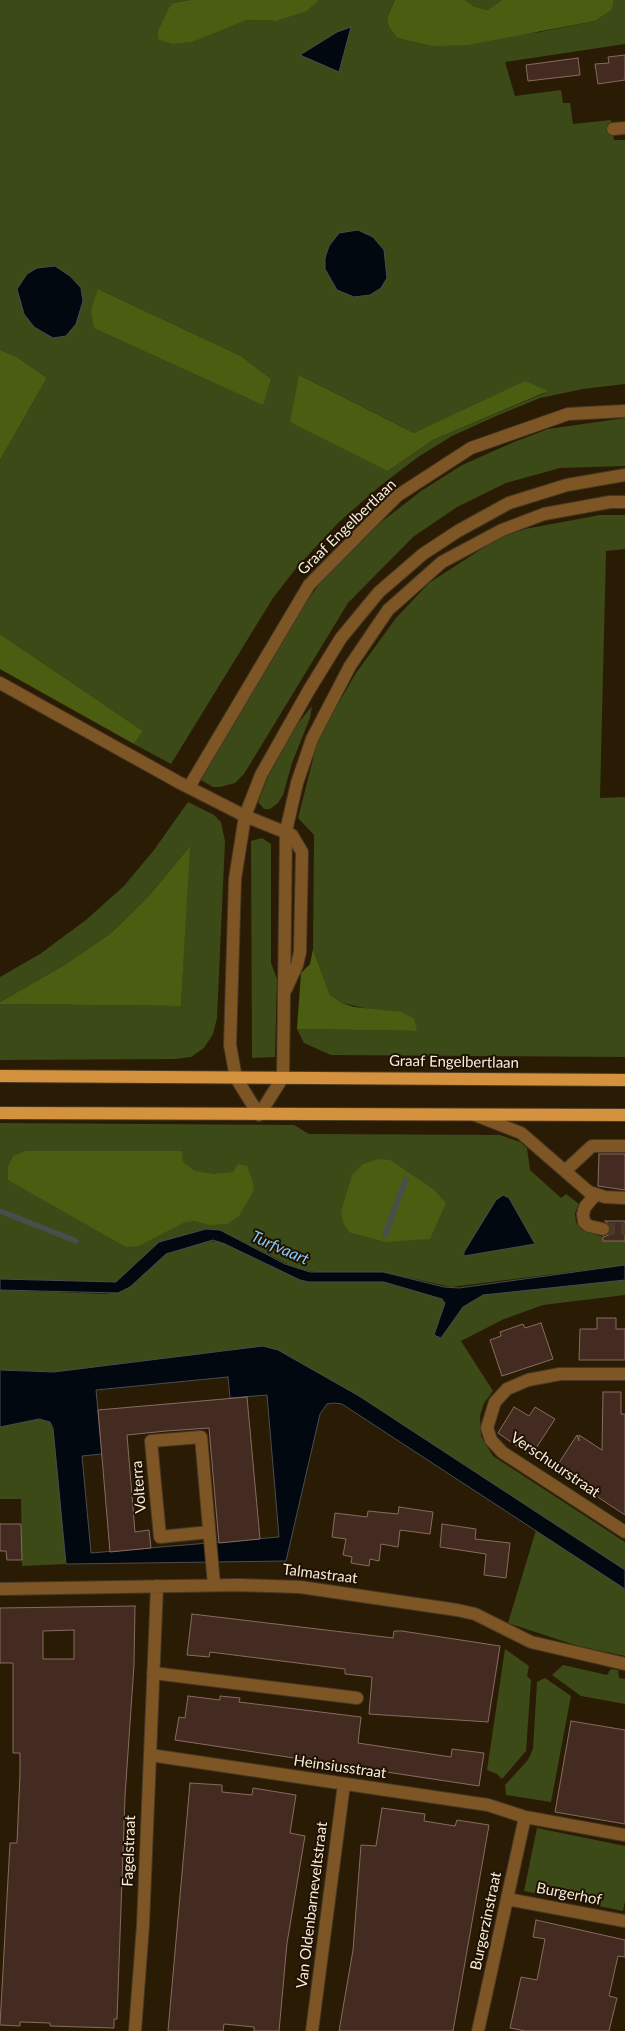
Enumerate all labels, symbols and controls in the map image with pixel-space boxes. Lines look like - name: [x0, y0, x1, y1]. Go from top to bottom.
- street label: Graaf Engelbertlaan: [294, 475, 400, 579]
- street label: Graaf Engelbertlaan: [389, 1052, 519, 1072]
- water label: Turfvaart: [248, 1227, 312, 1269]
- street label: Verschuurstraat: [507, 1428, 603, 1502]
- street label: Volterra: [128, 1460, 150, 1514]
- street label: Talmastraat: [282, 1560, 358, 1588]
- street label: Heinsiusstraat: [292, 1752, 388, 1782]
- street label: Fagelstraat: [119, 1815, 139, 1887]
- street label: Van Oldenbarneveltstraat: [293, 1821, 331, 1989]
- street label: Burgerzinstraat: [467, 1870, 505, 1972]
- street label: Burgerhof: [535, 1879, 603, 1909]

